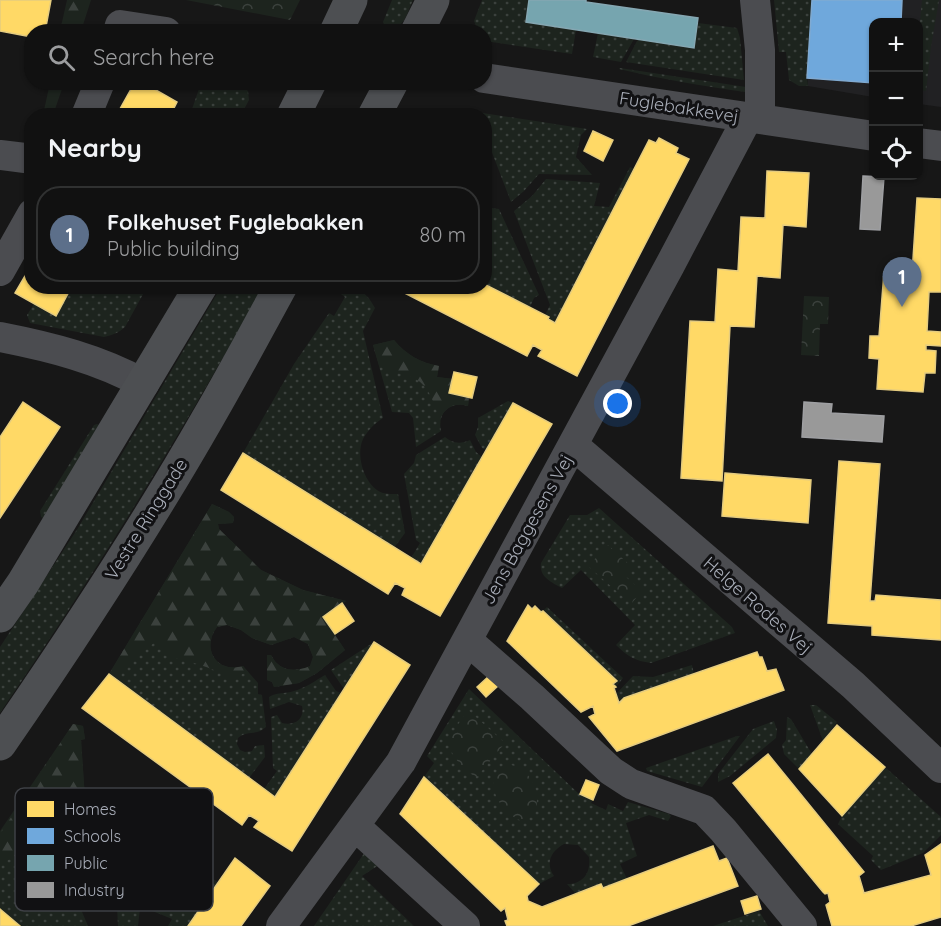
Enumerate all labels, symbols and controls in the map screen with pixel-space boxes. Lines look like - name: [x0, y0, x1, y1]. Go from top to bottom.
- map controls: [869, 18, 923, 180]
- button: +: [869, 18, 923, 72]
- search box: [24, 24, 492, 90]
- icon: search: [45, 41, 78, 74]
- text: Search here: [93, 43, 214, 71]
- button: −: [869, 72, 923, 126]
- street label: Fuglebakkevej: [618, 86, 740, 128]
- button: locate: [869, 126, 923, 180]
- text: Nearby: [48, 131, 142, 164]
- text: Folkehuset Fuglebakken: [107, 208, 364, 236]
- text: 1: [66, 222, 73, 247]
- text: 80 m: [420, 222, 466, 247]
- text: Public building: [107, 236, 240, 261]
- pin: 1: [882, 258, 922, 307]
- your location: [603, 389, 632, 418]
- street label: Jens Baggesens Vej: [476, 450, 578, 608]
- street label: Vestre Ringgade: [100, 454, 192, 584]
- street label: Helge Rodes Vej: [699, 551, 817, 659]
- legend: [15, 788, 213, 911]
- text: Homes: [64, 799, 116, 819]
- text: Schools: [64, 826, 121, 846]
- text: Public: [64, 853, 108, 873]
- text: Industry: [64, 880, 124, 900]

